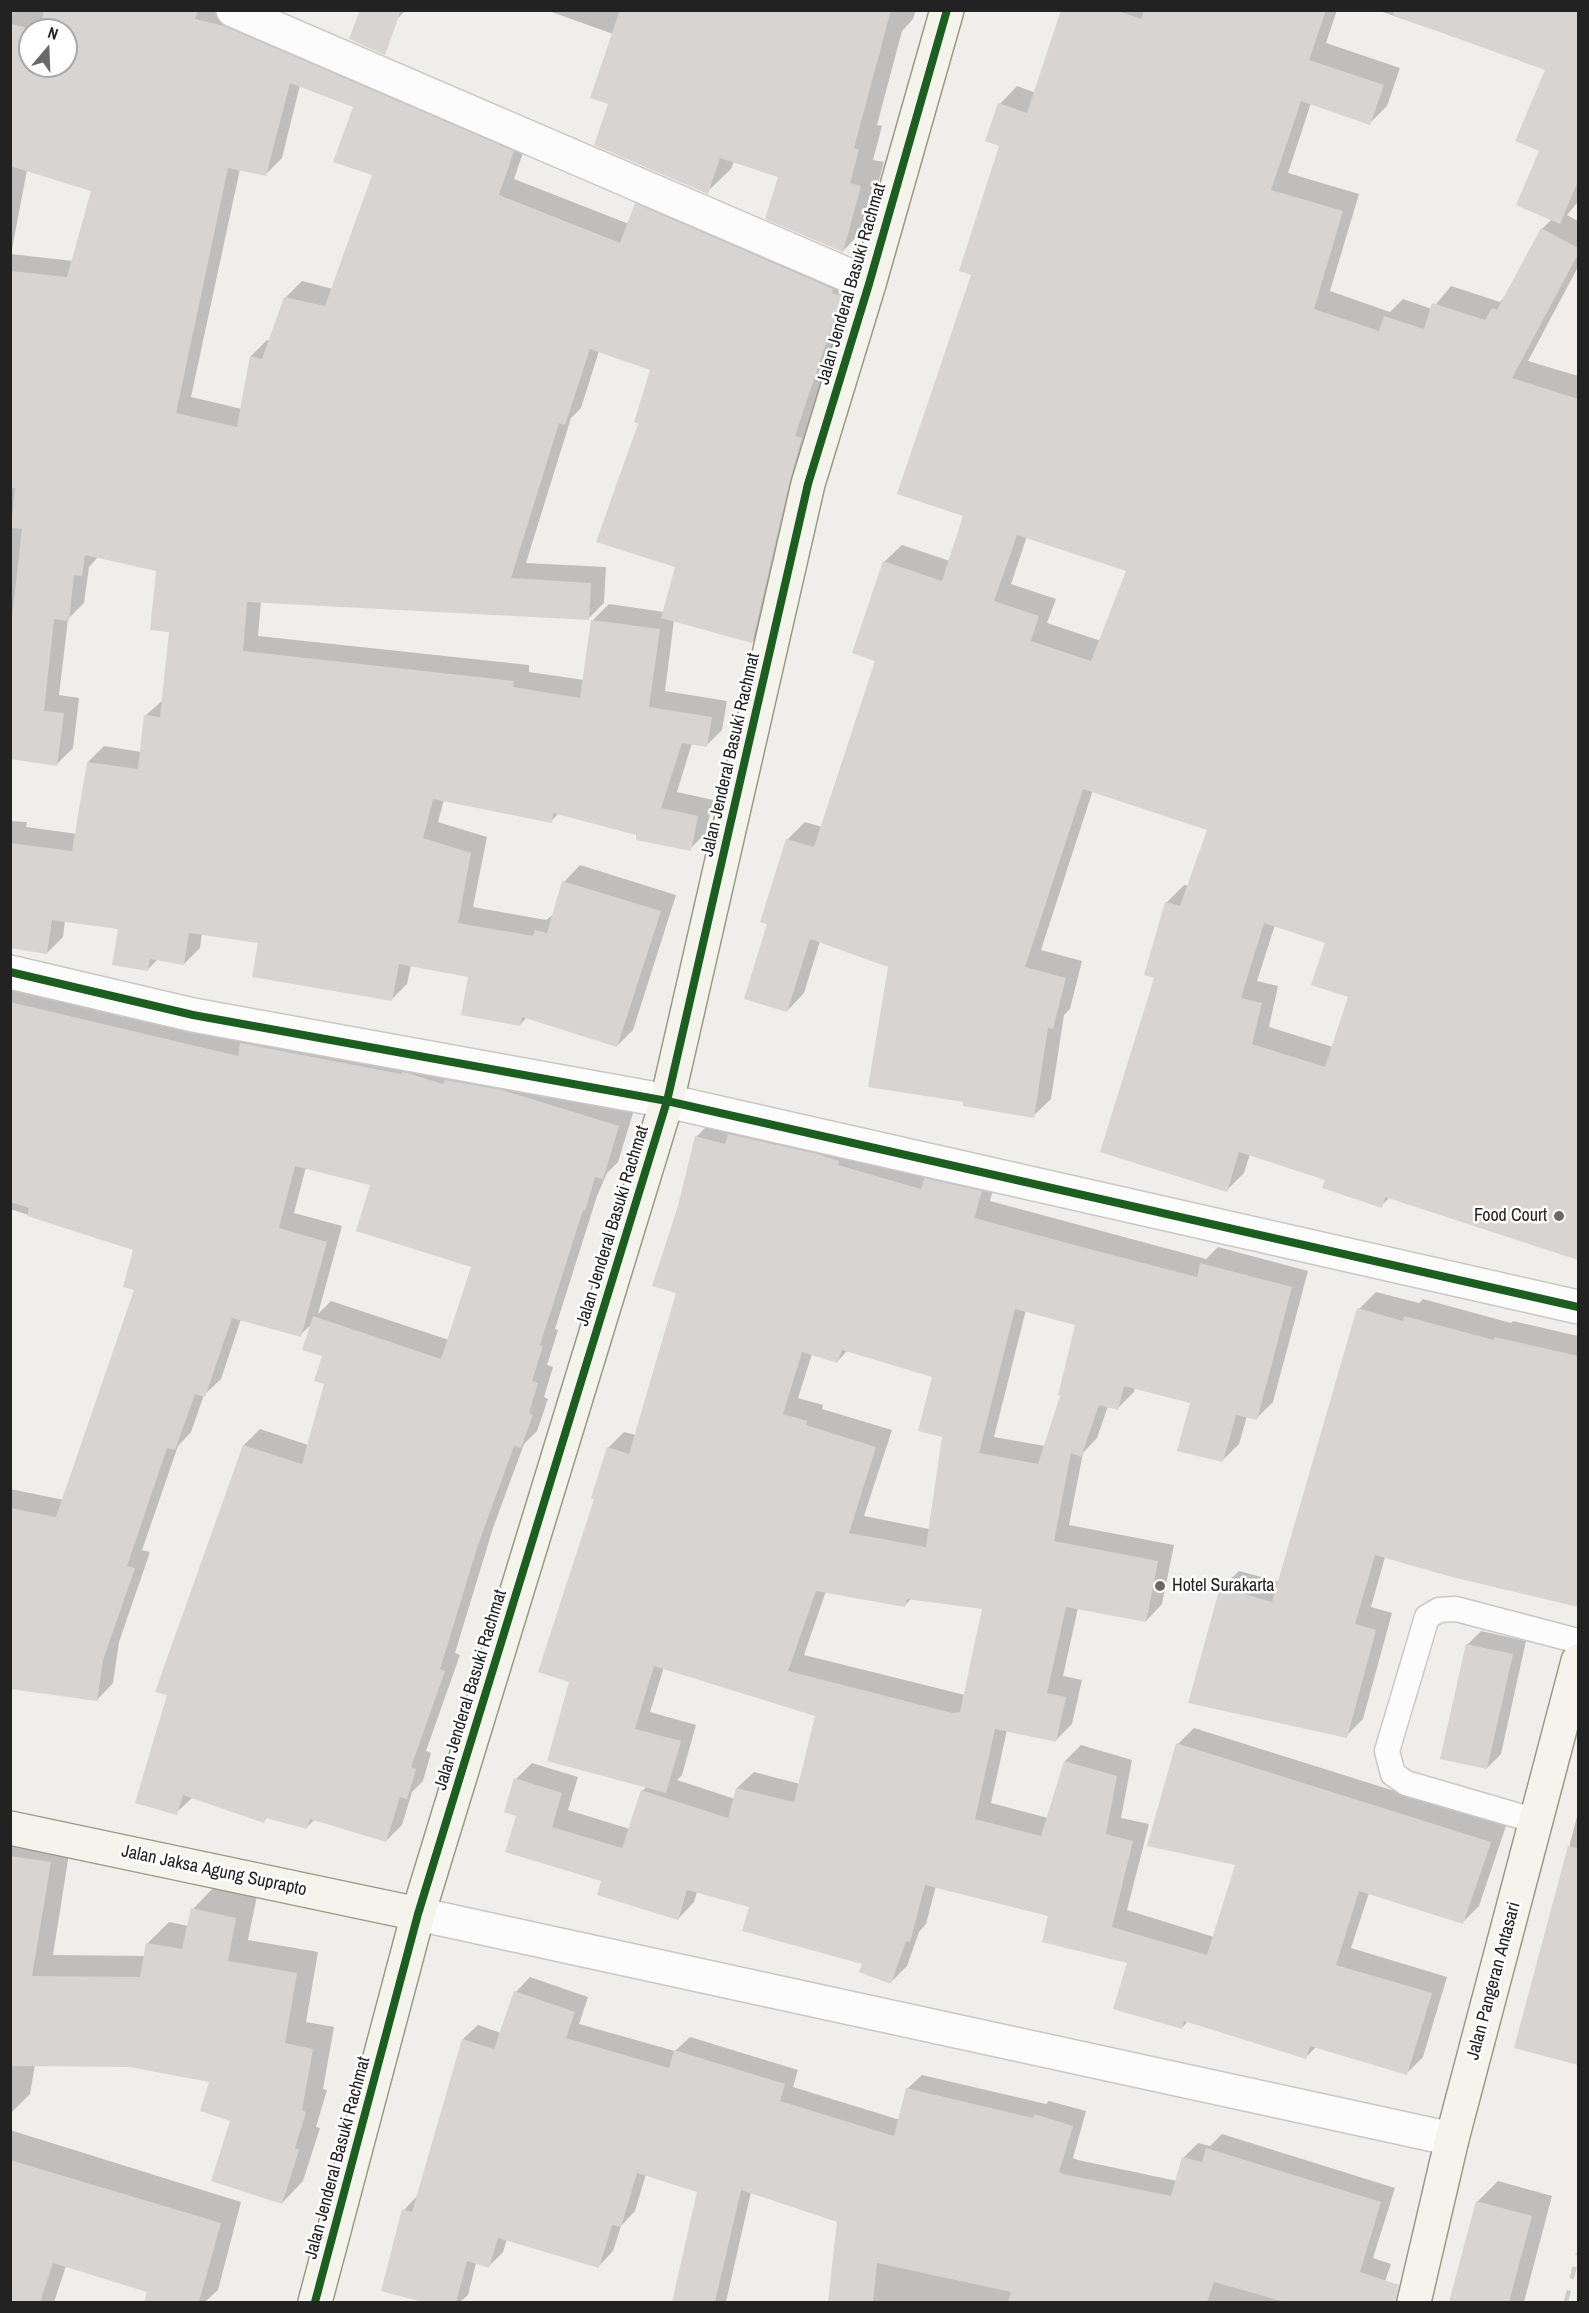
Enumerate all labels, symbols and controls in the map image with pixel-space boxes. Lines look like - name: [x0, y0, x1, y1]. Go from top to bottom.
- north arrow: [18, 18, 78, 78]
- text: N: [45, 21, 61, 45]
- street label: Jalan Jenderal Basuki Rachmat: [813, 181, 891, 387]
- street label: Jalan Jenderal Basuki Rachmat: [697, 651, 765, 859]
- street label: Jalan Jenderal Basuki Rachmat: [572, 1123, 654, 1329]
- place label: Food Court: [1474, 1205, 1547, 1227]
- marker: Food Court: [1552, 1209, 1566, 1223]
- place label: Hotel Surakarta: [1172, 1575, 1275, 1597]
- marker: Hotel Surakarta: [1153, 1579, 1167, 1593]
- street label: Jalan Jenderal Basuki Rachmat: [430, 1587, 512, 1793]
- street label: Jalan Jaksa Agung Suprapto: [119, 1841, 309, 1901]
- street label: Jalan Pangeran Antasari: [1463, 1900, 1525, 2062]
- street label: Jalan Jenderal Basuki Rachmat: [301, 2055, 375, 2261]

